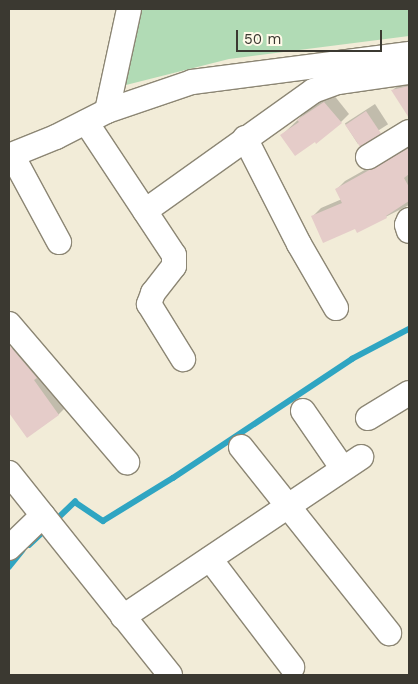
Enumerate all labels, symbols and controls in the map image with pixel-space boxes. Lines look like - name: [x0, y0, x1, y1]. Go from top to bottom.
- scale bar: [238, 20, 384, 52]
- text: 50 m: [244, 30, 281, 48]

